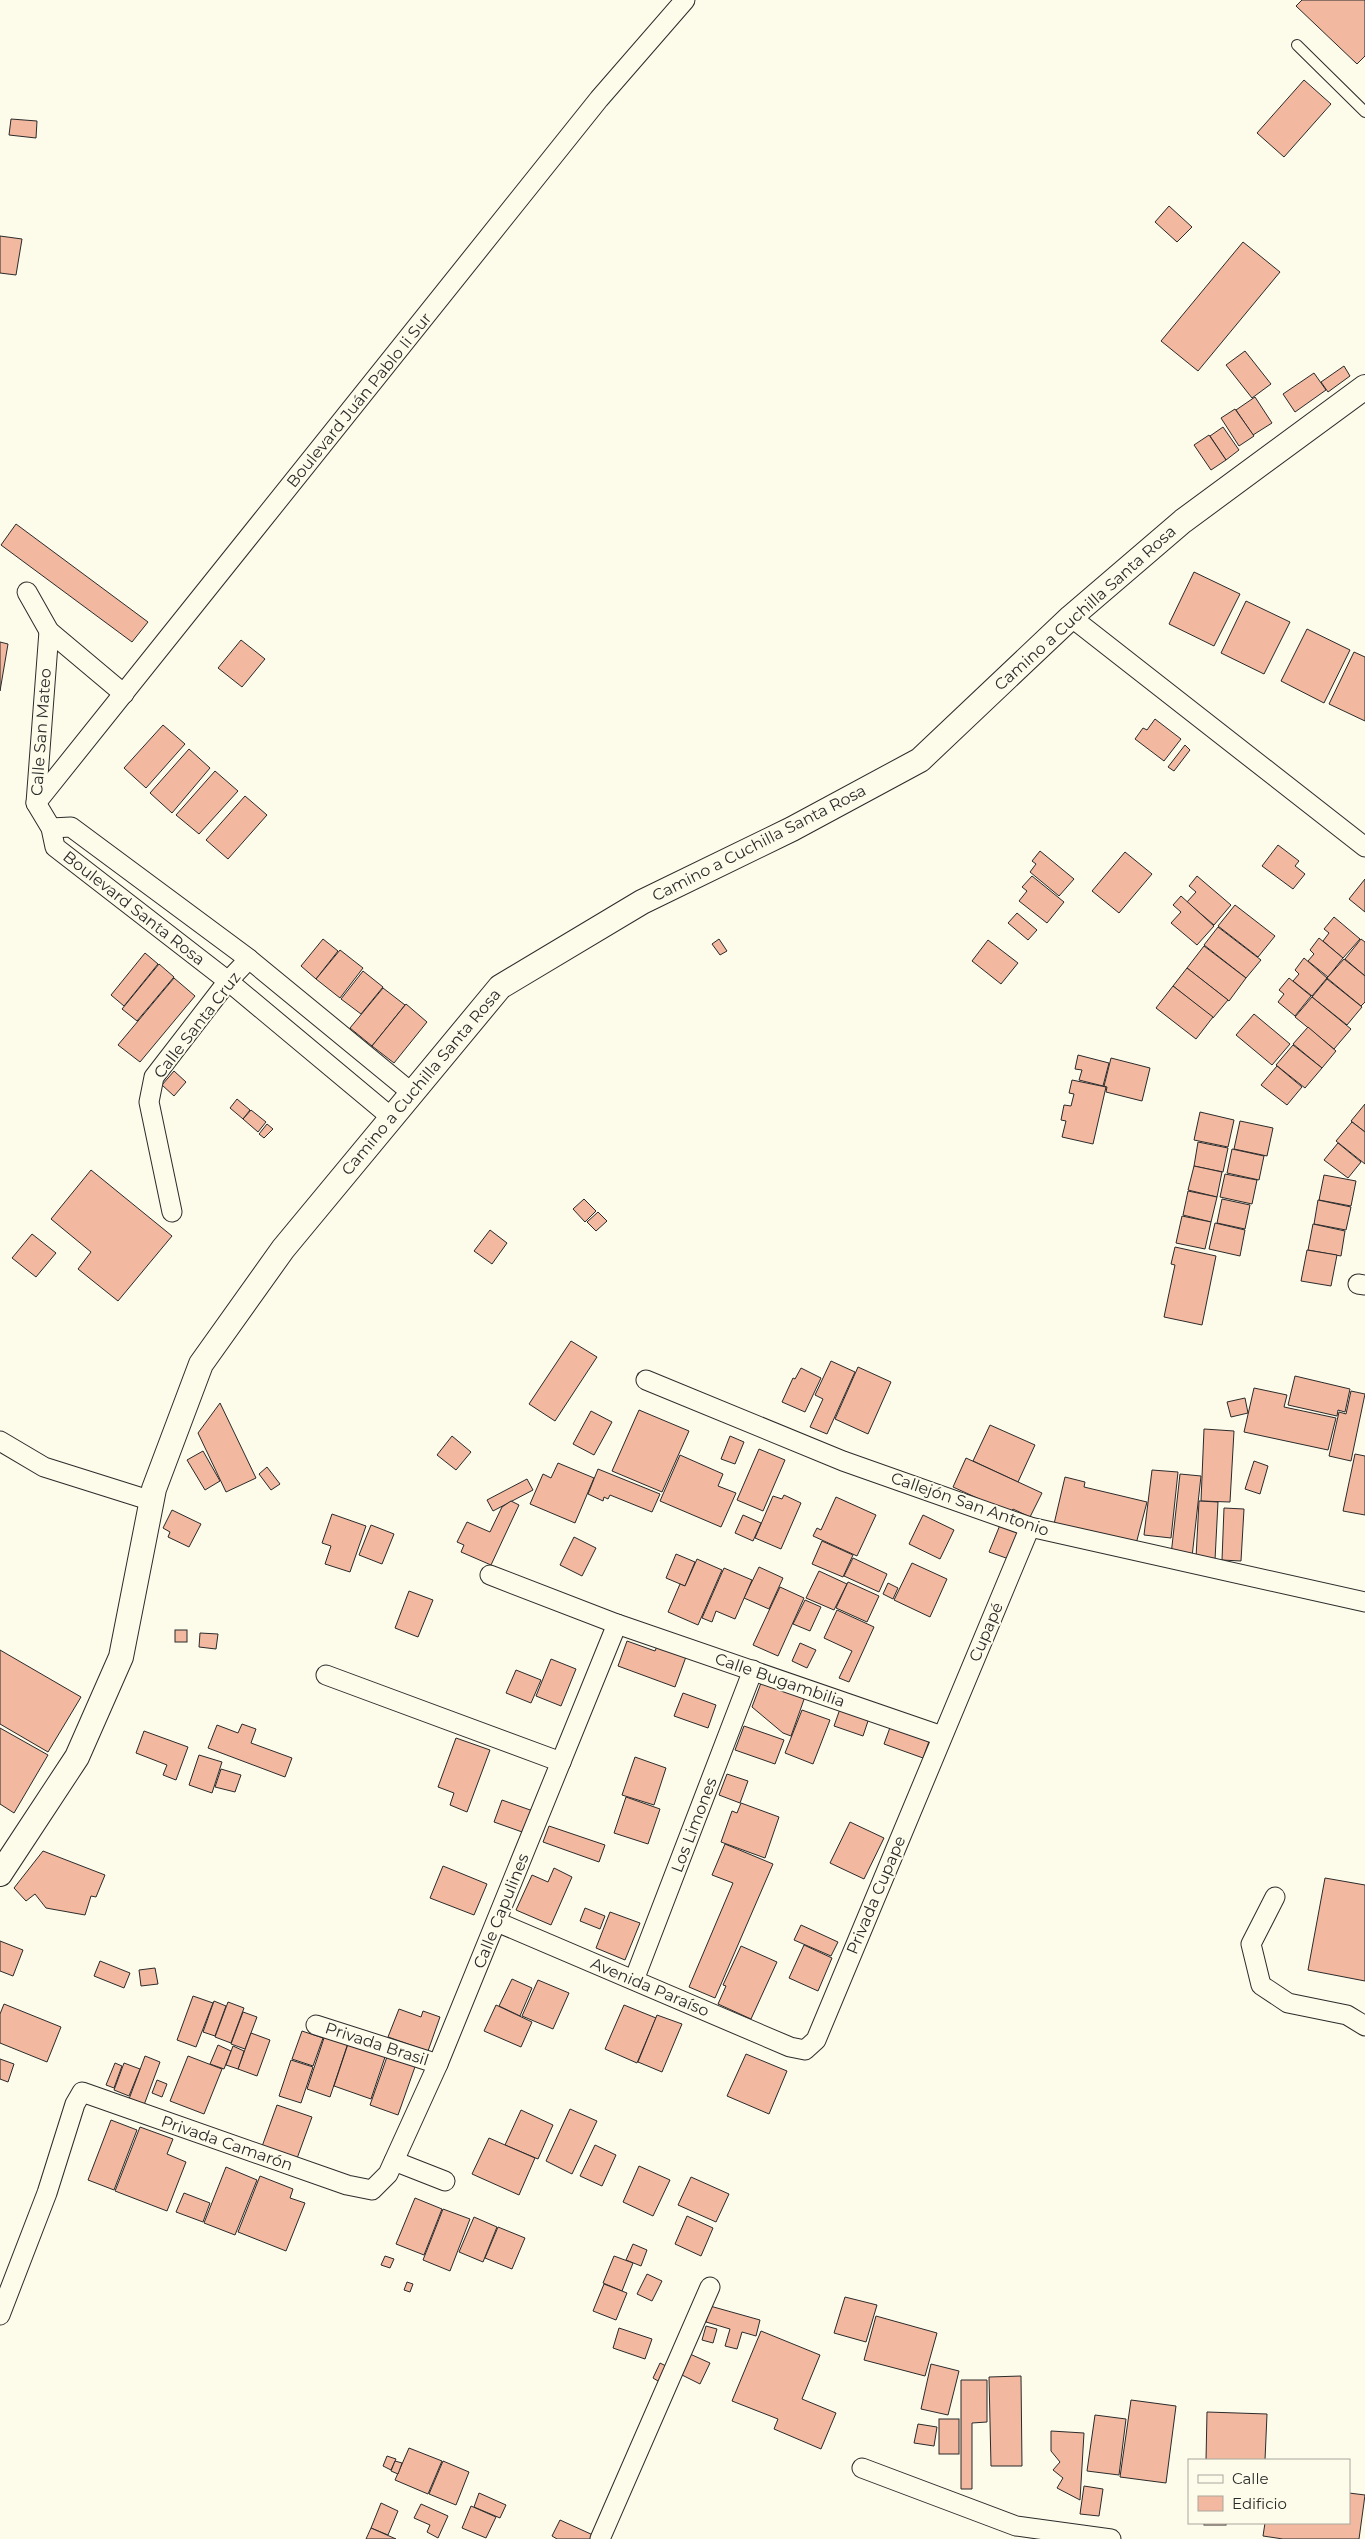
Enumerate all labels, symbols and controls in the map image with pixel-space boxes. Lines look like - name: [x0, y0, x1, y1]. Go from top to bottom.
- street label: Boulevard Juán Pablo Ii Sur: [283, 309, 435, 491]
- street label: Camino a Cuchilla Santa Rosa: [990, 522, 1180, 694]
- street label: Calle San Mateo: [27, 667, 55, 797]
- street label: Camino a Cuchilla Santa Rosa: [649, 781, 869, 905]
- street label: Boulevard Santa Rosa: [59, 847, 209, 969]
- street label: Calle Santa Cruz: [150, 968, 244, 1082]
- street label: Camino a Cuchilla Santa Rosa: [337, 985, 505, 1179]
- street label: Callejón San Antonio: [888, 1468, 1052, 1540]
- street label: Cupapé: [965, 1599, 1007, 1665]
- street label: Calle Bugambilia: [712, 1649, 848, 1711]
- street label: Los Limones: [667, 1775, 721, 1875]
- street label: Privada Cupape: [843, 1833, 909, 1957]
- street label: Calle Capulines: [469, 1851, 533, 1971]
- street label: Avenida Paraíso: [588, 1953, 712, 2021]
- street label: Privada Brasil: [323, 2018, 431, 2070]
- street label: Privada Camarón: [159, 2112, 295, 2174]
- legend: [1188, 2459, 1350, 2524]
- text: Calle: [1232, 2469, 1269, 2488]
- text: Edificio: [1232, 2494, 1287, 2513]

